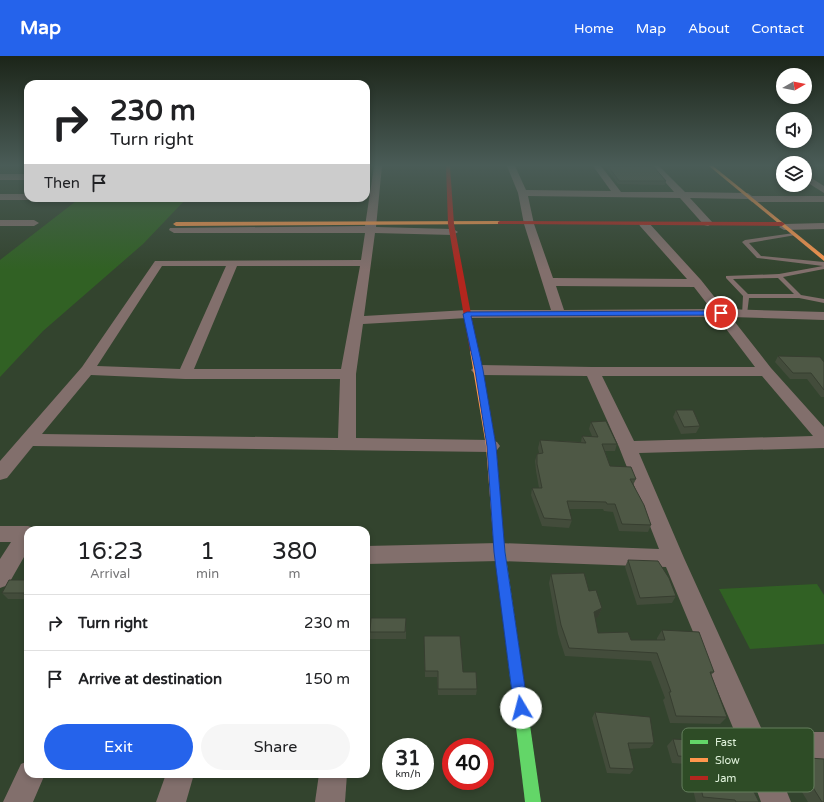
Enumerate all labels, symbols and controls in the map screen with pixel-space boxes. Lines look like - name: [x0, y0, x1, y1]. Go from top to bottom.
- text: Map: [20, 17, 61, 39]
- text: Home: [574, 20, 614, 37]
- text: Map: [636, 20, 666, 37]
- text: About: [688, 20, 730, 37]
- text: Contact: [752, 20, 804, 37]
- north arrow: [776, 68, 812, 104]
- map controls: [776, 68, 812, 192]
- text: 230 m: [110, 94, 196, 128]
- icon: right: [44, 96, 96, 148]
- button: sound: [776, 112, 812, 148]
- text: Turn right: [110, 128, 194, 150]
- button: layers: [776, 156, 812, 192]
- icon: arrive: [88, 172, 110, 194]
- text: Then: [44, 174, 80, 192]
- pin: [704, 296, 738, 330]
- icon: arrive: [710, 302, 732, 324]
- text: 16:23: [77, 537, 143, 566]
- text: 1: [200, 537, 215, 566]
- text: 380: [272, 537, 317, 566]
- text: Arrival: [90, 566, 130, 582]
- text: min: [196, 566, 219, 582]
- text: m: [289, 566, 301, 582]
- icon: right: [44, 612, 66, 634]
- text: Turn right: [78, 614, 148, 632]
- text: 230 m: [304, 614, 350, 632]
- icon: arrive: [44, 668, 66, 690]
- text: Arrive at destination: [78, 670, 222, 688]
- text: 150 m: [304, 670, 350, 688]
- position arrow: [500, 687, 542, 729]
- button: Exit: [44, 724, 193, 770]
- button: Share: [201, 724, 350, 770]
- legend: [682, 728, 814, 792]
- text: Fast: [715, 736, 736, 749]
- speed limit sign: 40: [442, 738, 494, 790]
- text: 31: [395, 747, 421, 771]
- text: Slow: [715, 754, 740, 767]
- text: km/h: [395, 768, 421, 780]
- text: Jam: [715, 772, 736, 785]

